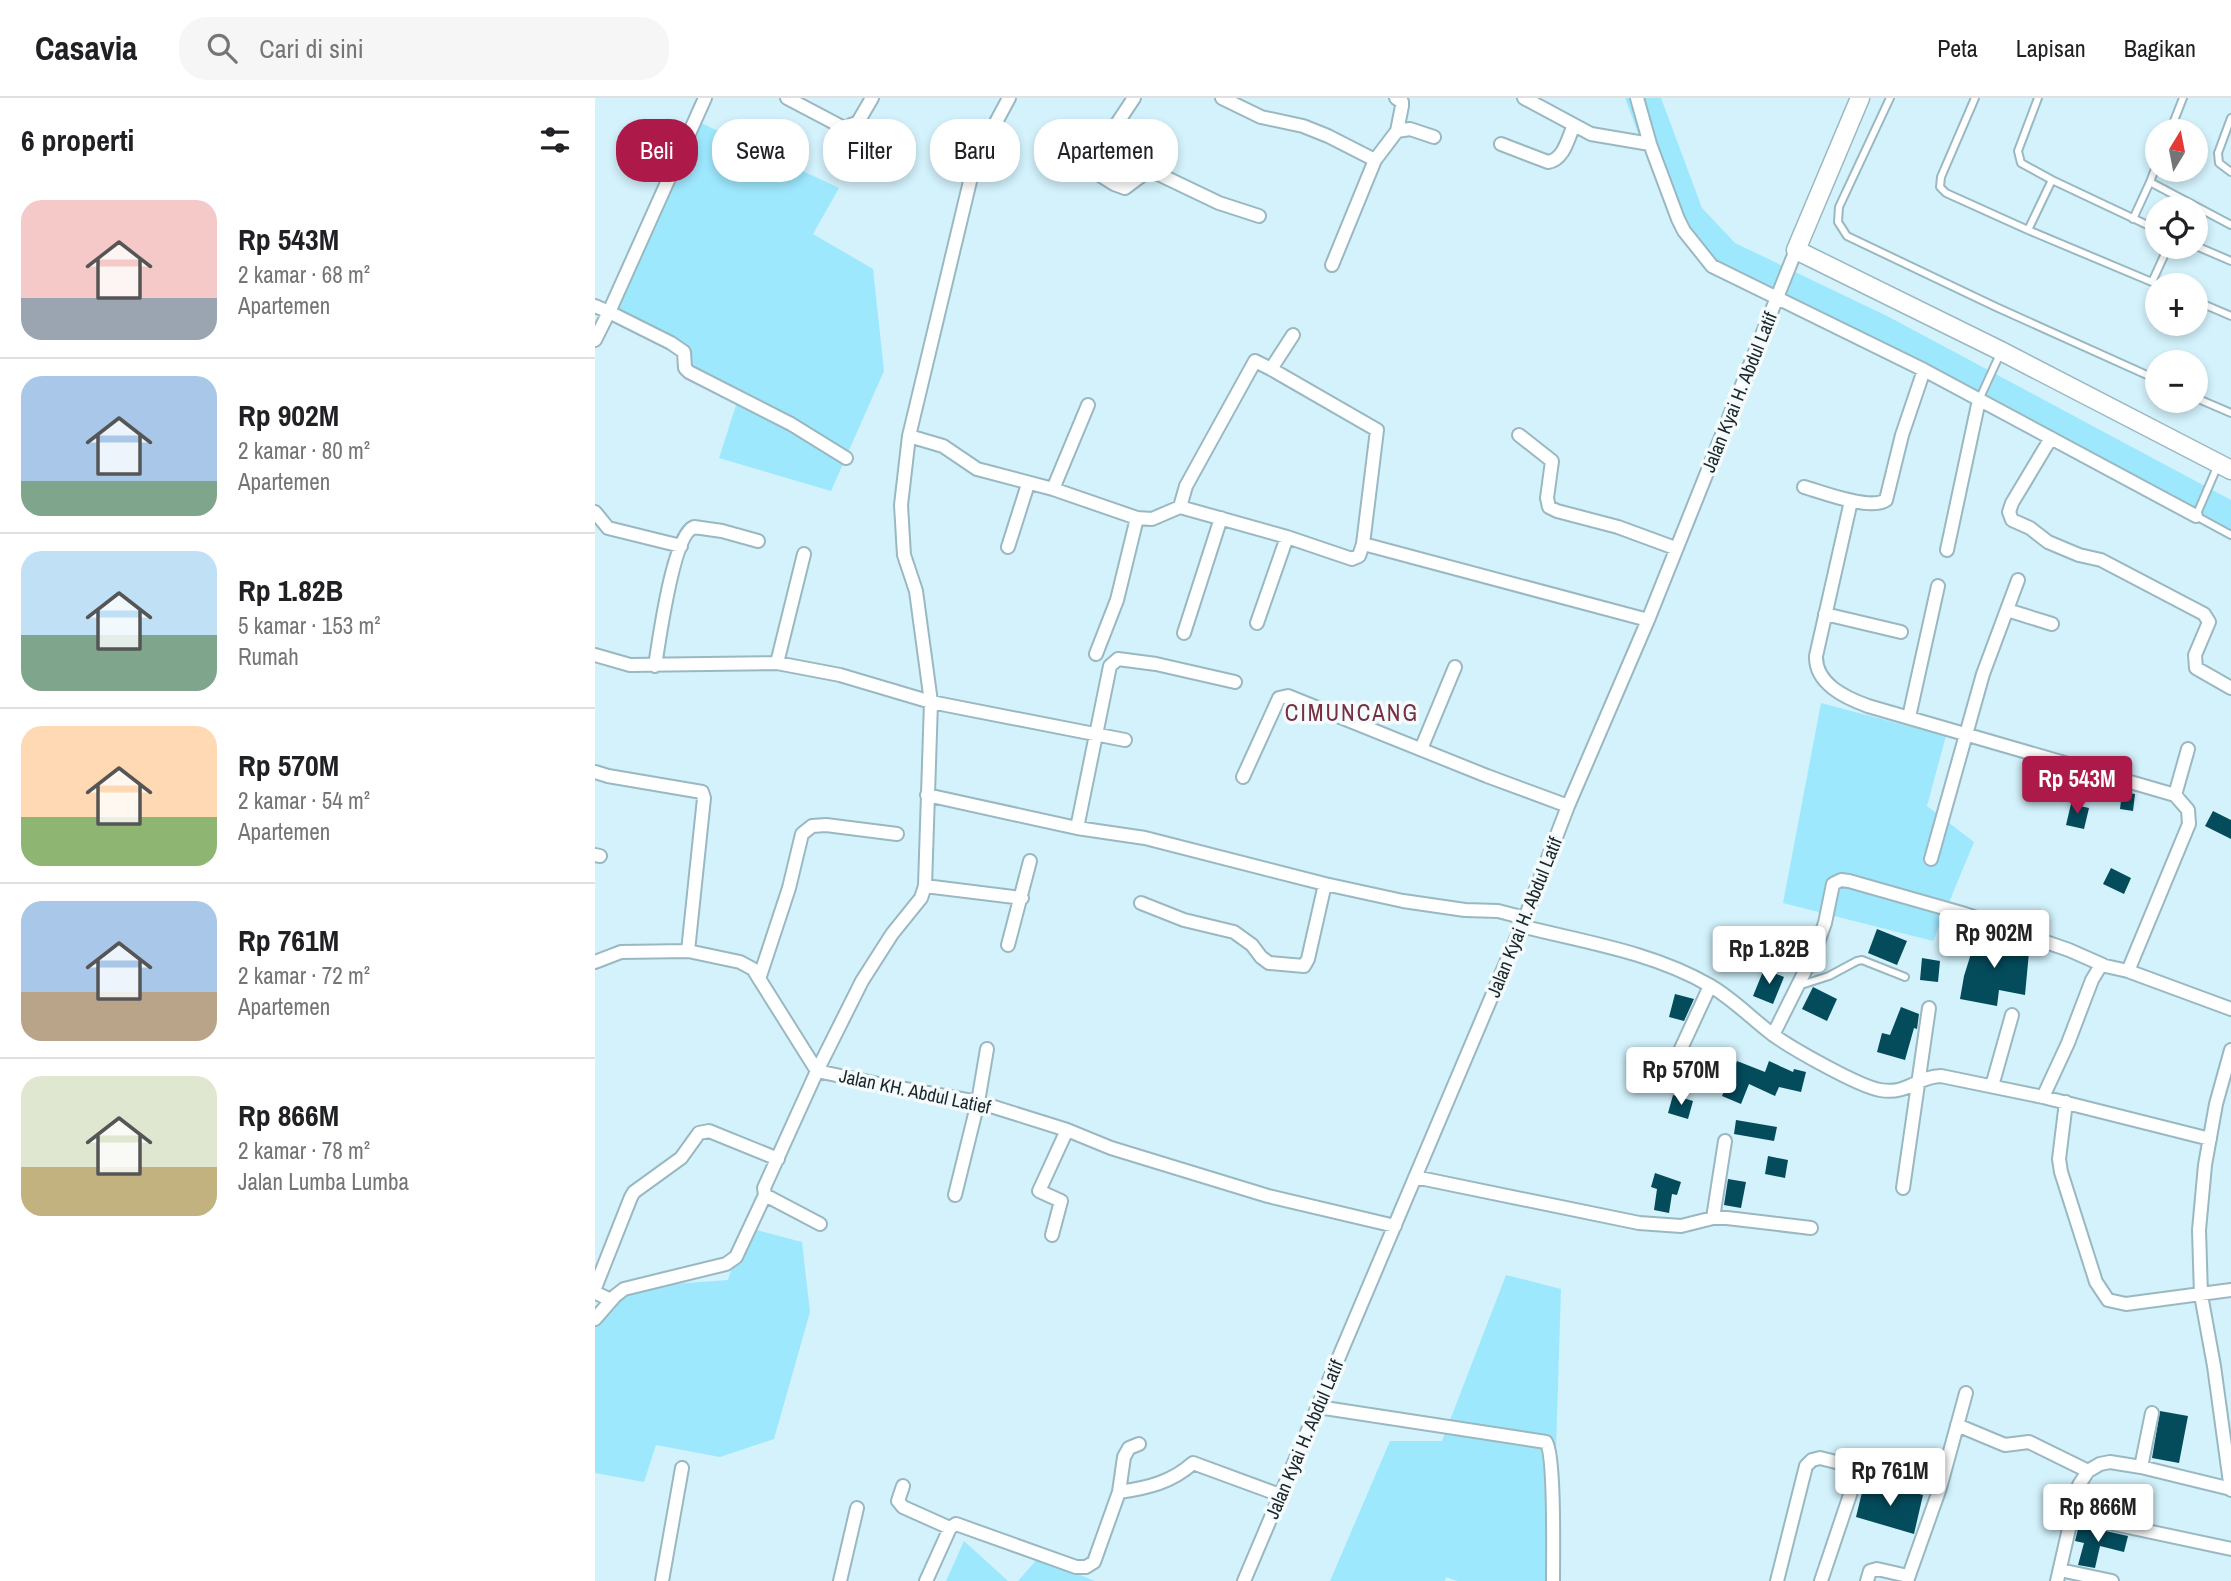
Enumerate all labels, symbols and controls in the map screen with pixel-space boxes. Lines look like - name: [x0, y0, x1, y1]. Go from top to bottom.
- search box: [179, 17, 669, 80]
- text: Casavia: [35, 26, 137, 70]
- icon: search: [203, 29, 241, 67]
- text: Cari di sini: [259, 31, 364, 66]
- text: Peta: [1937, 32, 1978, 64]
- text: Lapisan: [2016, 32, 2086, 64]
- text: Bagikan: [2124, 32, 2196, 64]
- chip: Beli: [616, 119, 698, 182]
- chip: Sewa: [712, 119, 809, 182]
- chip: Filter: [823, 119, 916, 182]
- chip: Baru: [930, 119, 1020, 182]
- chip: Apartemen: [1034, 119, 1178, 182]
- north arrow: [2145, 119, 2209, 182]
- map controls: [2145, 119, 2208, 413]
- text: 6 properti: [21, 120, 134, 160]
- icon: filters: [536, 121, 574, 159]
- button: locate: [2145, 196, 2208, 259]
- text: Rp 543M: [238, 219, 339, 259]
- icon: home: [77, 228, 161, 312]
- text: 2 kamar · 68 m²: [238, 259, 370, 290]
- button: +: [2145, 273, 2208, 336]
- text: Apartemen: [238, 290, 330, 321]
- street label: Jalan Kyai H. Abdul Latif: [1695, 307, 1783, 476]
- button: −: [2145, 350, 2208, 413]
- text: Rp 902M: [238, 395, 339, 435]
- icon: home: [77, 404, 161, 488]
- text: 2 kamar · 80 m²: [238, 435, 370, 466]
- text: Apartemen: [238, 466, 330, 497]
- text: Rp 1.82B: [238, 570, 343, 610]
- icon: home: [77, 579, 161, 663]
- text: 5 kamar · 153 m²: [238, 610, 381, 641]
- text: Rumah: [238, 641, 299, 672]
- district label: CIMUNCANG: [1285, 697, 1419, 728]
- text: Rp 570M: [238, 745, 339, 785]
- icon: home: [77, 754, 161, 838]
- pin: Rp 543M: [2012, 756, 2142, 816]
- text: Rp 543M: [2038, 763, 2116, 794]
- text: 2 kamar · 54 m²: [238, 785, 370, 816]
- text: Apartemen: [238, 816, 330, 847]
- street label: Jalan Kyai H. Abdul Latif: [1480, 832, 1568, 1001]
- pin: Rp 902M: [1929, 910, 2059, 970]
- text: Rp 902M: [1955, 917, 2033, 948]
- text: Rp 761M: [238, 920, 339, 960]
- pin: Rp 1.82B: [1697, 926, 1841, 986]
- icon: home: [77, 929, 161, 1013]
- text: Rp 1.82B: [1729, 933, 1809, 964]
- text: 2 kamar · 72 m²: [238, 960, 370, 991]
- text: Apartemen: [238, 991, 330, 1022]
- pin: Rp 570M: [1616, 1048, 1746, 1107]
- text: Rp 570M: [1642, 1054, 1720, 1085]
- street label: Jalan KH. Abdul Latief: [837, 1062, 994, 1120]
- text: Rp 866M: [238, 1095, 339, 1135]
- icon: home: [77, 1104, 161, 1188]
- text: 2 kamar · 78 m²: [238, 1135, 370, 1166]
- text: Jalan Lumba Lumba: [238, 1166, 409, 1197]
- street label: Jalan Kyai H. Abdul Latif: [1259, 1355, 1350, 1523]
- pin: Rp 761M: [1825, 1448, 1955, 1508]
- text: Rp 761M: [1851, 1455, 1929, 1486]
- pin: Rp 866M: [2033, 1484, 2163, 1544]
- text: Rp 866M: [2059, 1491, 2137, 1522]

